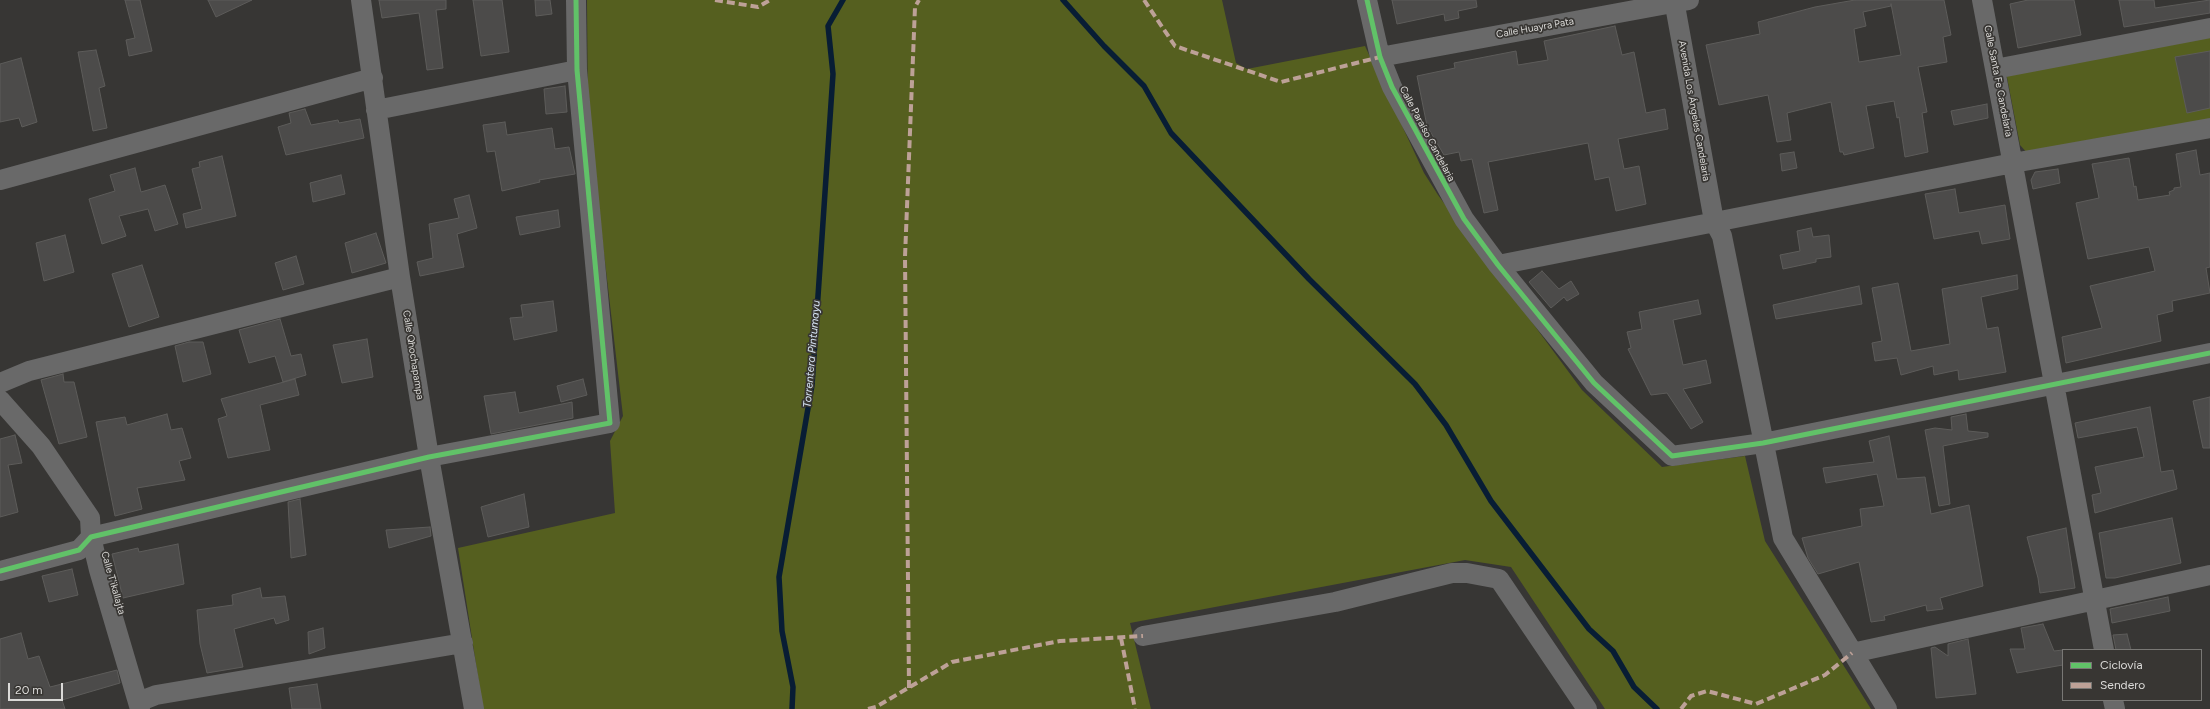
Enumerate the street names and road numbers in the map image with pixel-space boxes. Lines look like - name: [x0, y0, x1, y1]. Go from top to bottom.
- street label: Calle Huayra Pata: [1495, 15, 1575, 41]
- street label: Calle Santa Fe Candelaria: [1981, 24, 2015, 138]
- street label: Avenida Los Ángeles Candelaria: [1676, 40, 1712, 182]
- street label: Calle Paraíso Candelaria: [1397, 84, 1457, 184]
- street label: Calle Qhochapampa: [400, 309, 426, 401]
- street label: Calle T'ikallajta: [98, 550, 128, 616]

